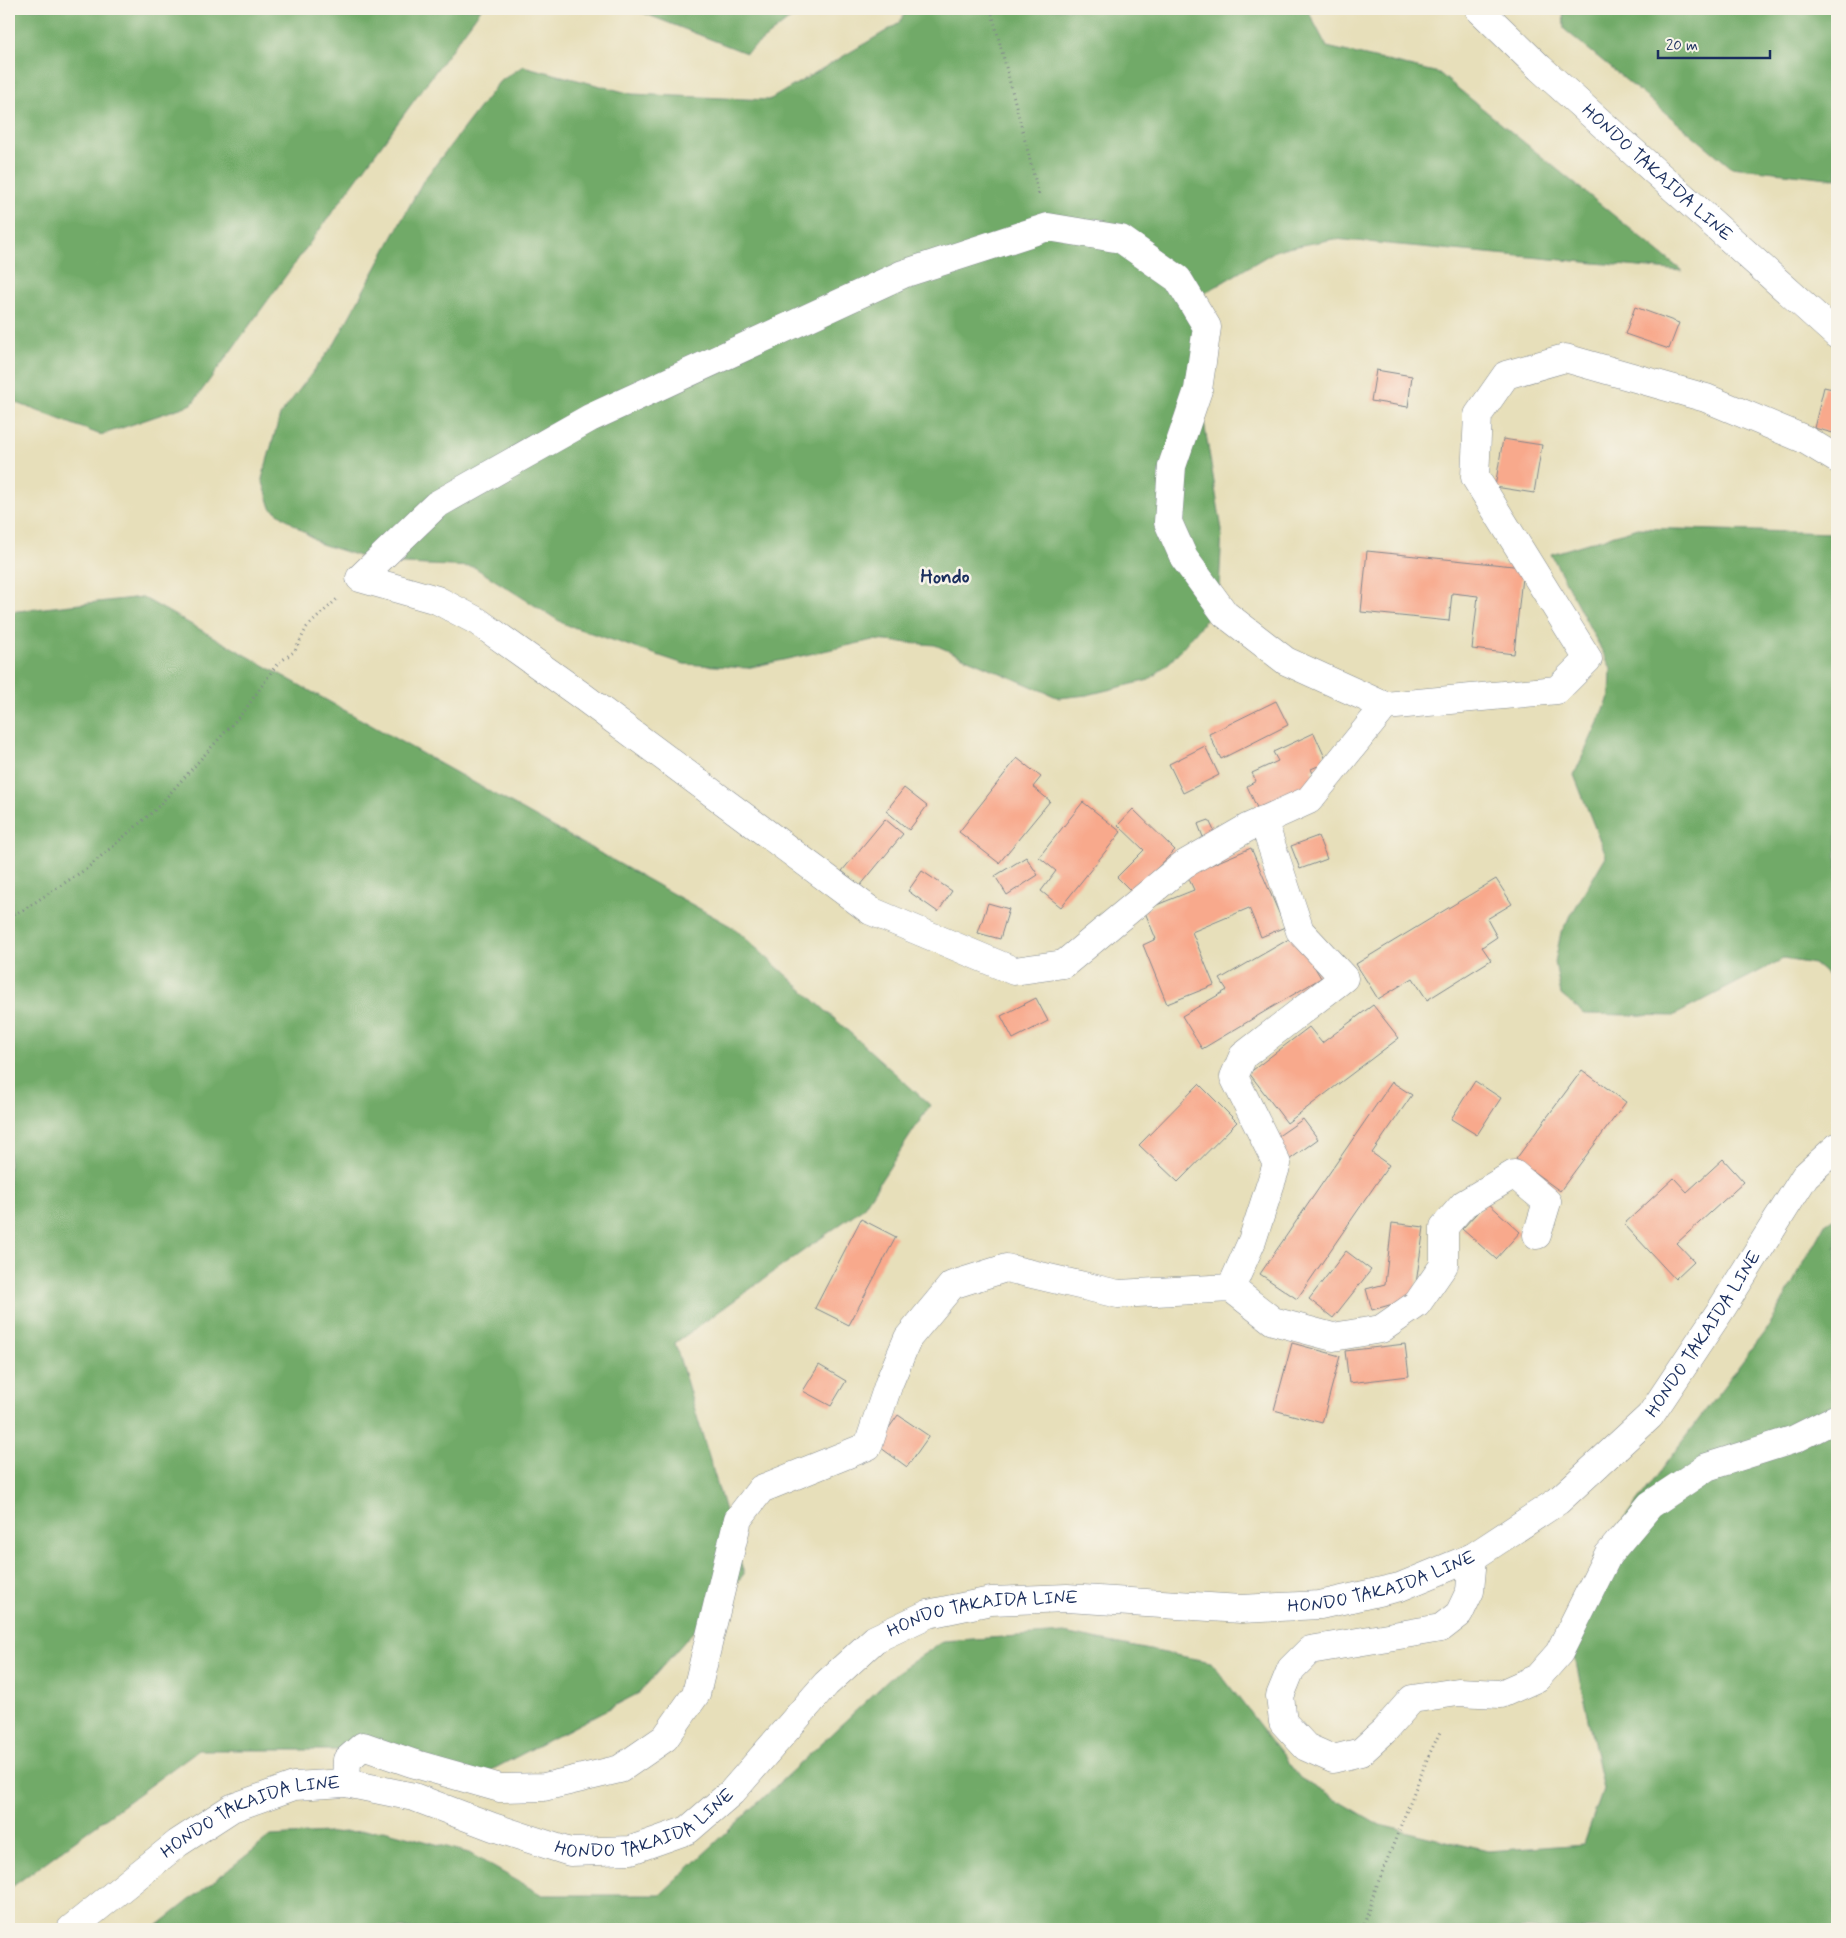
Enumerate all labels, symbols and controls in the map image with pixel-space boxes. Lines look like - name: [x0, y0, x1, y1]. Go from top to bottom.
- scale bar: [1658, 28, 1771, 60]
- text: 20 m: [1666, 36, 1698, 56]
- street label: HONDO TAKAIDA LINE: [1576, 99, 1738, 247]
- district label: Hondo: [921, 565, 970, 590]
- street label: HONDO TAKAIDA LINE: [1640, 1246, 1767, 1422]
- street label: HONDO TAKAIDA LINE: [1287, 1545, 1479, 1619]
- street label: HONDO TAKAIDA LINE: [883, 1586, 1079, 1644]
- street label: HONDO TAKAIDA LINE: [156, 1771, 341, 1864]
- street label: HONDO TAKAIDA LINE: [551, 1783, 740, 1864]

